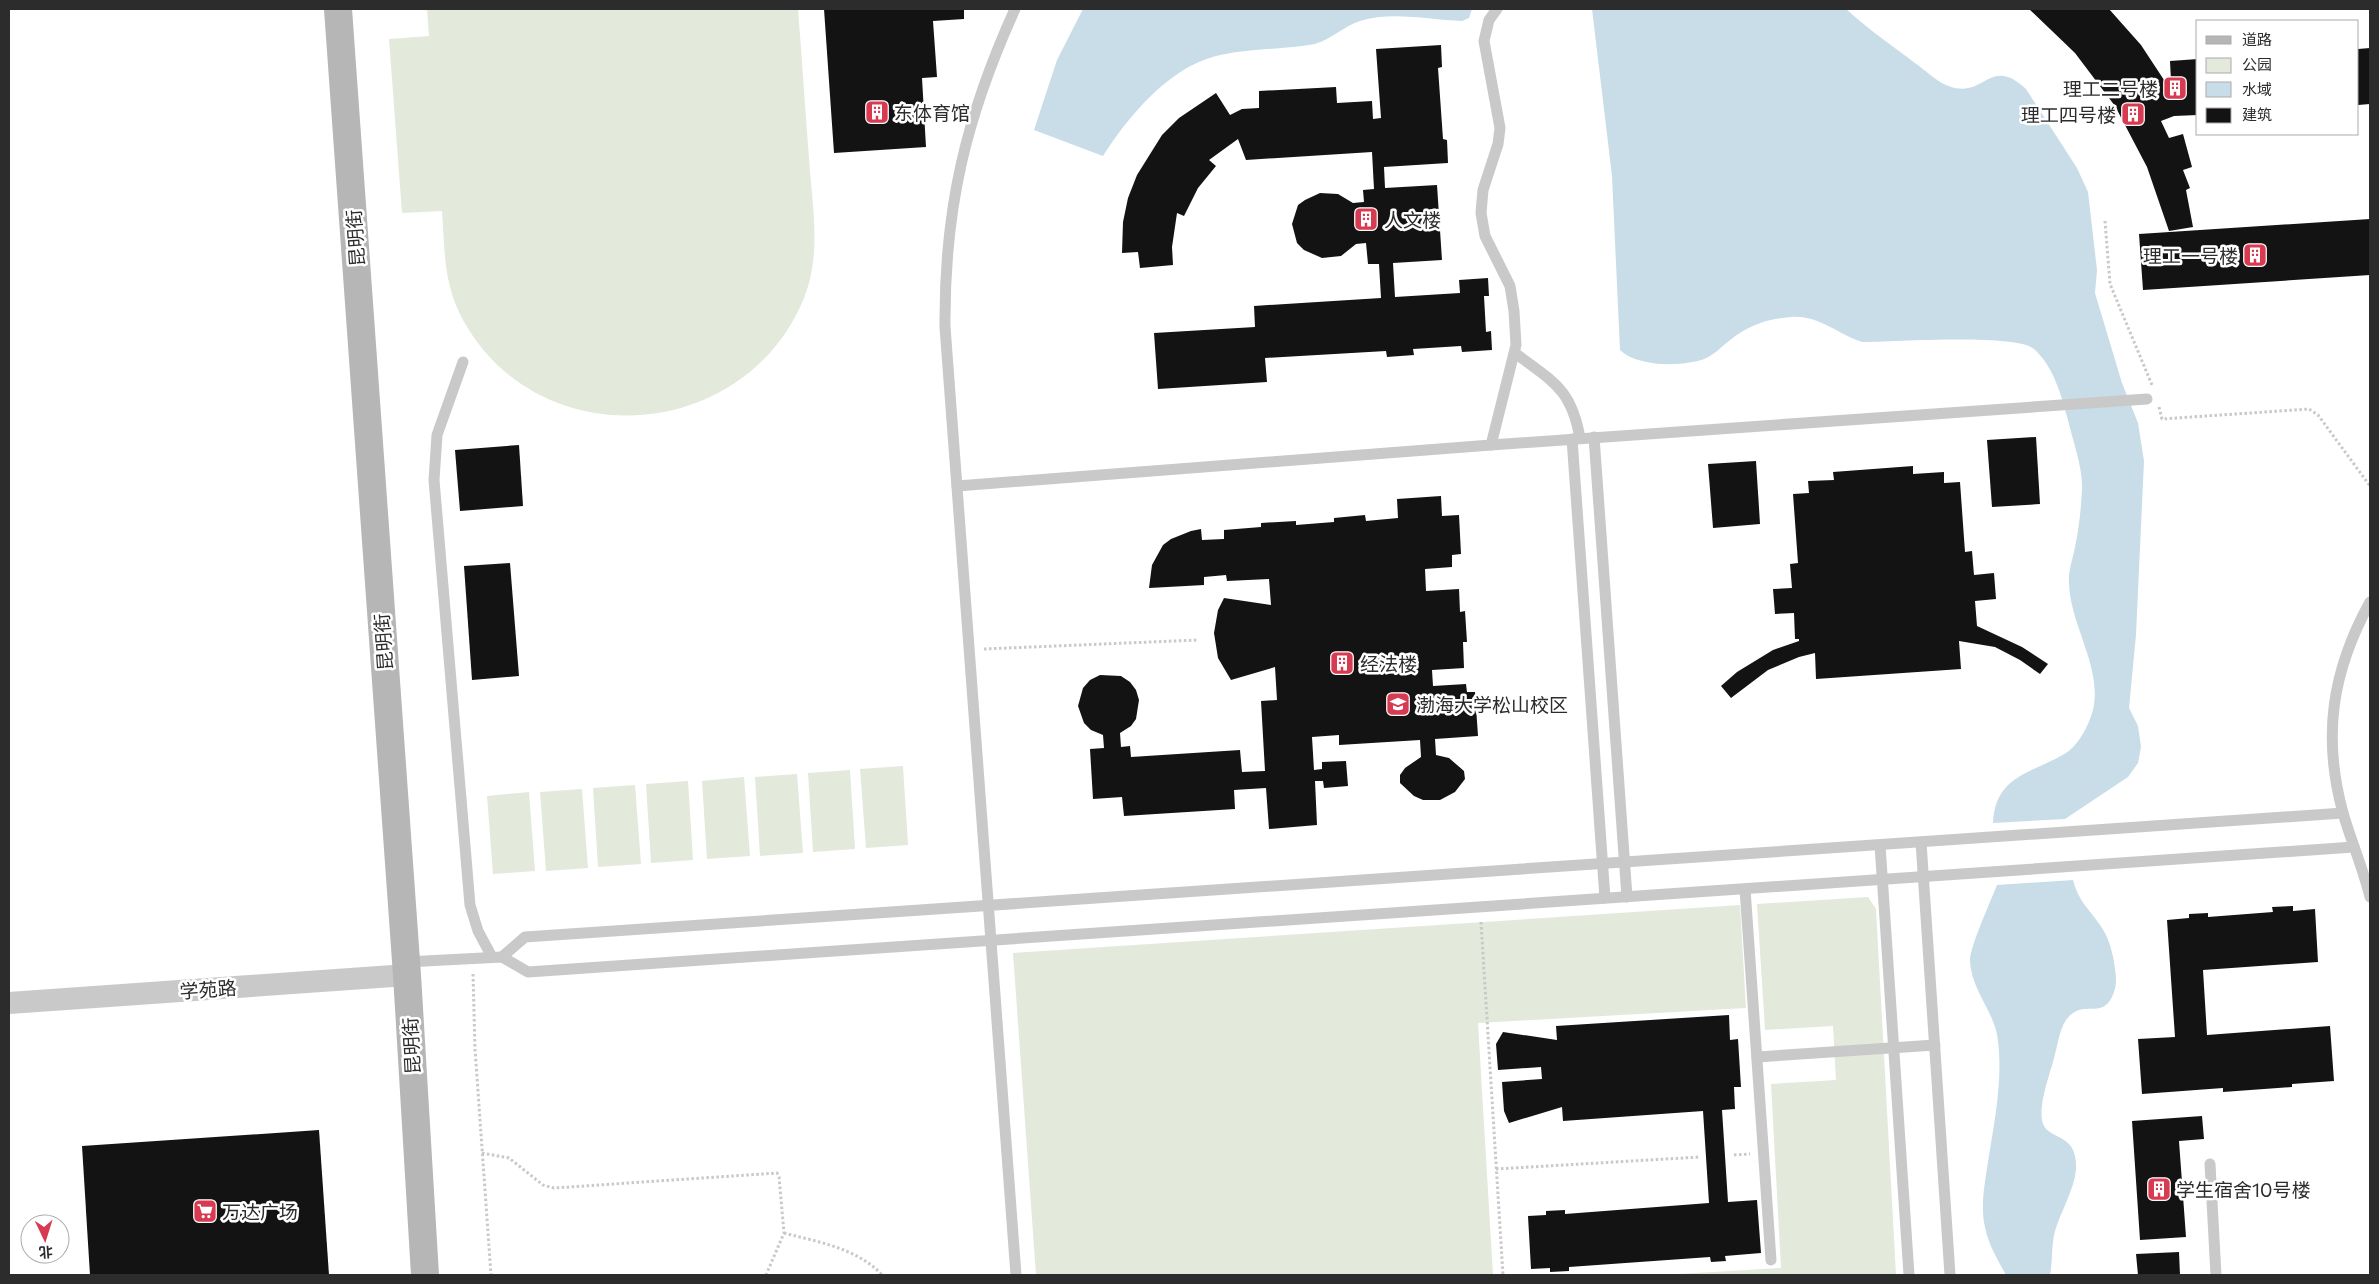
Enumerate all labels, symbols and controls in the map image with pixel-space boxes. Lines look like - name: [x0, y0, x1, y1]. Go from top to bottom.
- legend: [2196, 20, 2359, 135]
- text: 道路: [2242, 30, 2272, 48]
- text: 公园: [2242, 55, 2272, 73]
- building icon: 理工二号楼: [2162, 75, 2188, 101]
- place label: 理工二号楼: [2063, 77, 2158, 100]
- text: 水域: [2242, 80, 2272, 98]
- building icon: 东体育馆: [864, 99, 890, 125]
- place label: 东体育馆: [894, 101, 970, 124]
- building icon: 理工四号楼: [2120, 101, 2146, 127]
- place label: 理工四号楼: [2021, 103, 2116, 126]
- text: 建筑: [2242, 105, 2272, 123]
- building icon: 人文楼: [1353, 206, 1379, 232]
- place label: 人文楼: [1384, 208, 1441, 231]
- street label: 昆明街: [342, 209, 368, 267]
- building icon: 理工一号楼: [2242, 242, 2268, 268]
- place label: 理工一号楼: [2143, 244, 2238, 267]
- street label: 昆明街: [370, 613, 396, 671]
- building icon: 经法楼: [1329, 650, 1355, 676]
- place label: 经法楼: [1360, 652, 1417, 675]
- school or university icon: 渤海大学松山校区: [1385, 691, 1411, 717]
- place label: 渤海大学松山校区: [1416, 693, 1568, 716]
- street label: 学苑路: [179, 976, 237, 1002]
- street label: 昆明街: [398, 1017, 424, 1075]
- building icon: 学生宿舍10号楼: [2146, 1176, 2172, 1202]
- place label: 学生宿舍10号楼: [2176, 1178, 2311, 1201]
- supermarket icon: 万达广场: [192, 1198, 218, 1224]
- place label: 万达广场: [222, 1200, 298, 1223]
- north arrow: [20, 1214, 70, 1264]
- text: 北: [38, 1243, 54, 1261]

